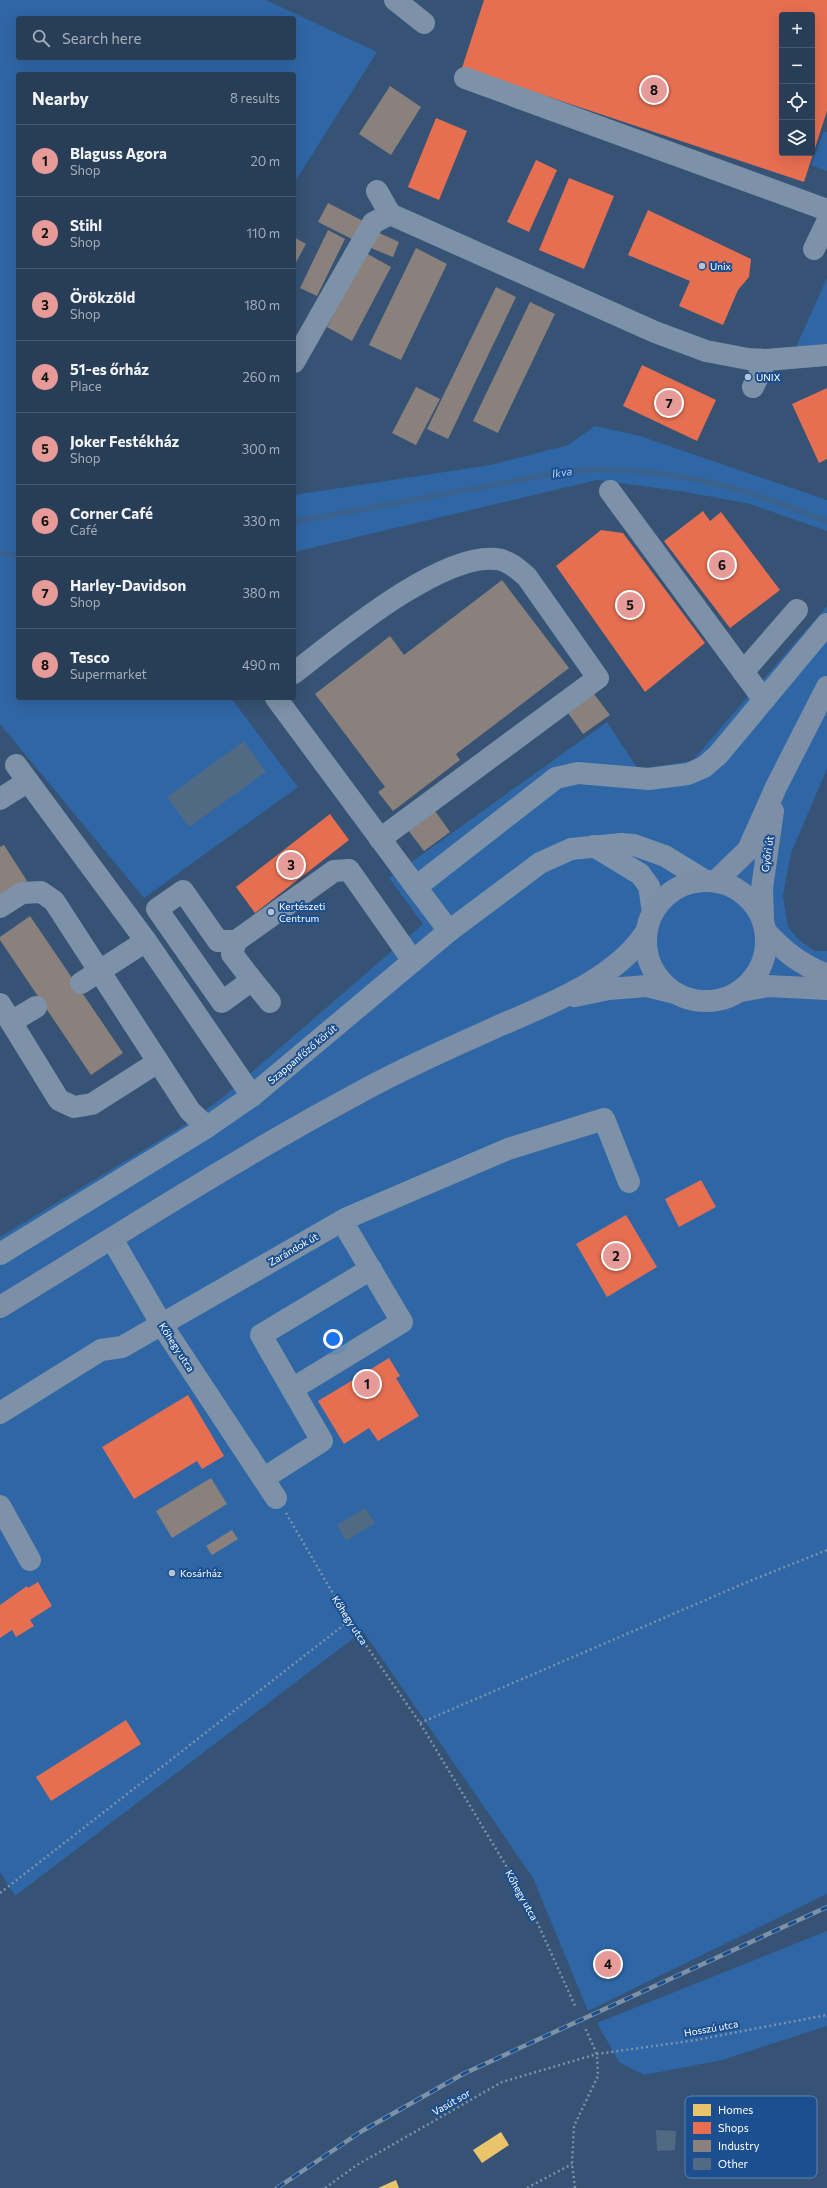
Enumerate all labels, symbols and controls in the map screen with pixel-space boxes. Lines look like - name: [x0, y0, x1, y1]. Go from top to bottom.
- map controls: [779, 12, 815, 156]
- button: +: [779, 12, 815, 48]
- search box: [16, 16, 296, 60]
- icon: search: [30, 27, 52, 49]
- text: Search here: [62, 29, 141, 47]
- button: −: [779, 48, 815, 84]
- pin: 8: [641, 75, 667, 105]
- button: locate: [779, 84, 815, 120]
- text: Nearby: [32, 88, 89, 109]
- text: 8 results: [230, 90, 280, 106]
- button: layers: [779, 120, 815, 156]
- text: Blaguss Agora: [70, 144, 167, 162]
- text: 1: [42, 153, 48, 169]
- text: 20 m: [251, 153, 280, 169]
- text: Shop: [70, 162, 101, 178]
- text: Stihl: [70, 216, 102, 234]
- text: 2: [41, 225, 49, 241]
- text: 110 m: [247, 225, 280, 241]
- text: Shop: [70, 234, 101, 250]
- place label: Unix: [710, 260, 732, 272]
- marker: Unix: [697, 261, 707, 271]
- text: Örökzöld: [70, 288, 135, 306]
- text: 3: [41, 297, 49, 313]
- text: 180 m: [244, 297, 280, 313]
- text: Shop: [70, 306, 101, 322]
- text: 51-es őrház: [70, 360, 149, 378]
- text: 4: [41, 369, 49, 385]
- text: 260 m: [243, 369, 280, 385]
- place label: UNIX: [756, 371, 781, 383]
- marker: UNIX: [743, 372, 753, 382]
- text: Place: [70, 378, 102, 394]
- pin: 7: [656, 388, 682, 418]
- text: Joker Festékház: [70, 432, 179, 450]
- text: 5: [41, 441, 49, 457]
- text: 300 m: [242, 441, 280, 457]
- text: Shop: [70, 450, 101, 466]
- water label: Ikva: [551, 464, 573, 480]
- text: Corner Café: [70, 504, 153, 522]
- text: 6: [41, 513, 49, 529]
- text: 330 m: [243, 513, 280, 529]
- text: Café: [70, 522, 97, 538]
- pin: 6: [709, 550, 735, 580]
- text: Harley-Davidson: [70, 576, 186, 594]
- text: 7: [41, 585, 49, 601]
- text: 380 m: [242, 585, 280, 601]
- pin: 5: [617, 590, 643, 620]
- text: Shop: [70, 594, 101, 610]
- text: Tesco: [70, 648, 110, 666]
- text: 8: [41, 657, 49, 673]
- text: 490 m: [242, 657, 280, 673]
- text: Supermarket: [70, 666, 147, 682]
- street label: Győri út: [759, 835, 775, 873]
- pin: 3: [278, 850, 304, 880]
- place label: Kertészeti Centrum: [279, 900, 325, 924]
- marker: Kertészeti Centrum: [266, 907, 276, 917]
- street label: Szappanfőző körút: [265, 1022, 339, 1086]
- street label: Zarándok út: [266, 1230, 320, 1268]
- pin: 2: [603, 1241, 629, 1271]
- street label: Kőhegy utca: [157, 1320, 197, 1374]
- your location: [323, 1329, 343, 1349]
- pin: 1: [354, 1369, 380, 1399]
- place label: Kosárház: [180, 1567, 222, 1579]
- marker: Kosárház: [167, 1568, 177, 1578]
- street label: Kőhegy utca: [330, 1593, 370, 1647]
- street label: Kőhegy utca: [503, 1868, 541, 1922]
- pin: 4: [595, 1949, 621, 1979]
- street label: Hosszú utca: [683, 2017, 739, 2039]
- street label: Vasút sor: [430, 2086, 472, 2118]
- legend: [685, 2096, 817, 2178]
- text: Homes: [718, 2103, 753, 2116]
- text: Shops: [718, 2121, 749, 2134]
- text: Industry: [718, 2139, 760, 2152]
- text: Other: [718, 2157, 749, 2170]

